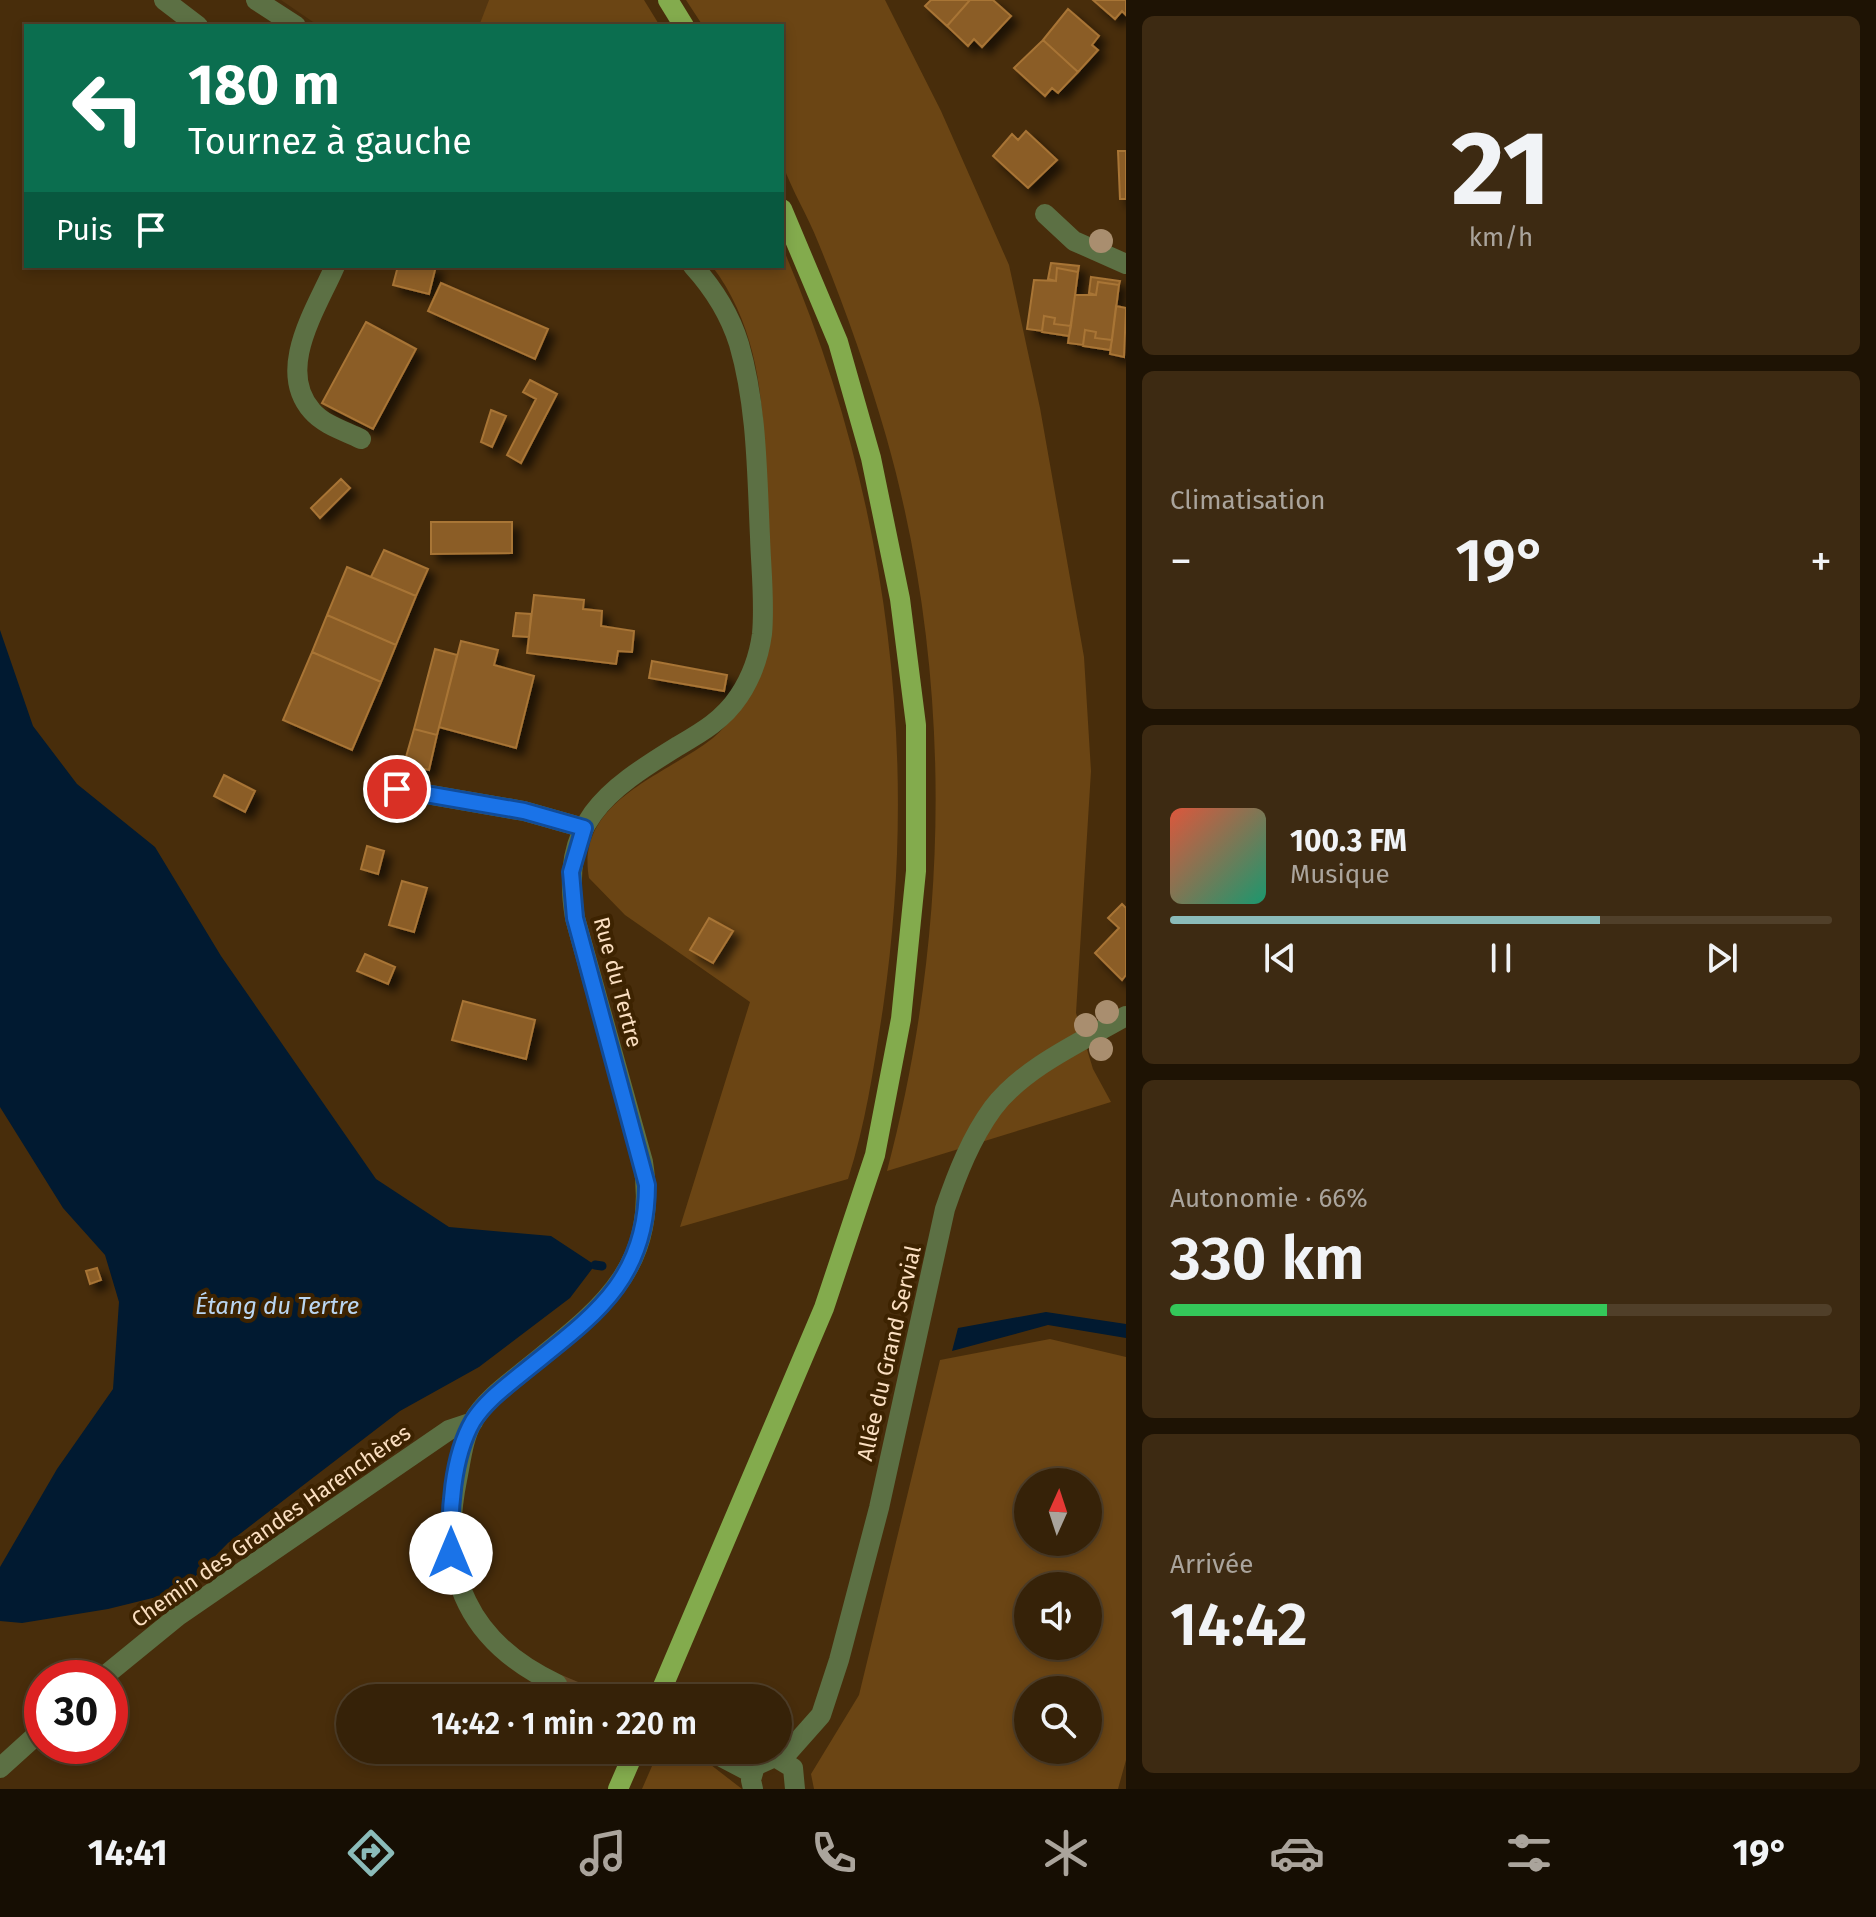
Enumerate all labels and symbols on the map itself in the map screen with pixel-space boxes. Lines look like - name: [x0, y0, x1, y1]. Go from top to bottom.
- pin: [363, 755, 431, 823]
- street label: Rue du Tertre: [588, 914, 648, 1050]
- street label: Allée du Grand Servial: [851, 1243, 927, 1463]
- water label: Étang du Tertre: [195, 1291, 359, 1320]
- street label: Chemin des Grandes Harenchères: [126, 1419, 416, 1633]
- north arrow: [1014, 1468, 1102, 1556]
- position arrow: [409, 1511, 493, 1595]
- speed limit sign: 30: [24, 1660, 128, 1764]

